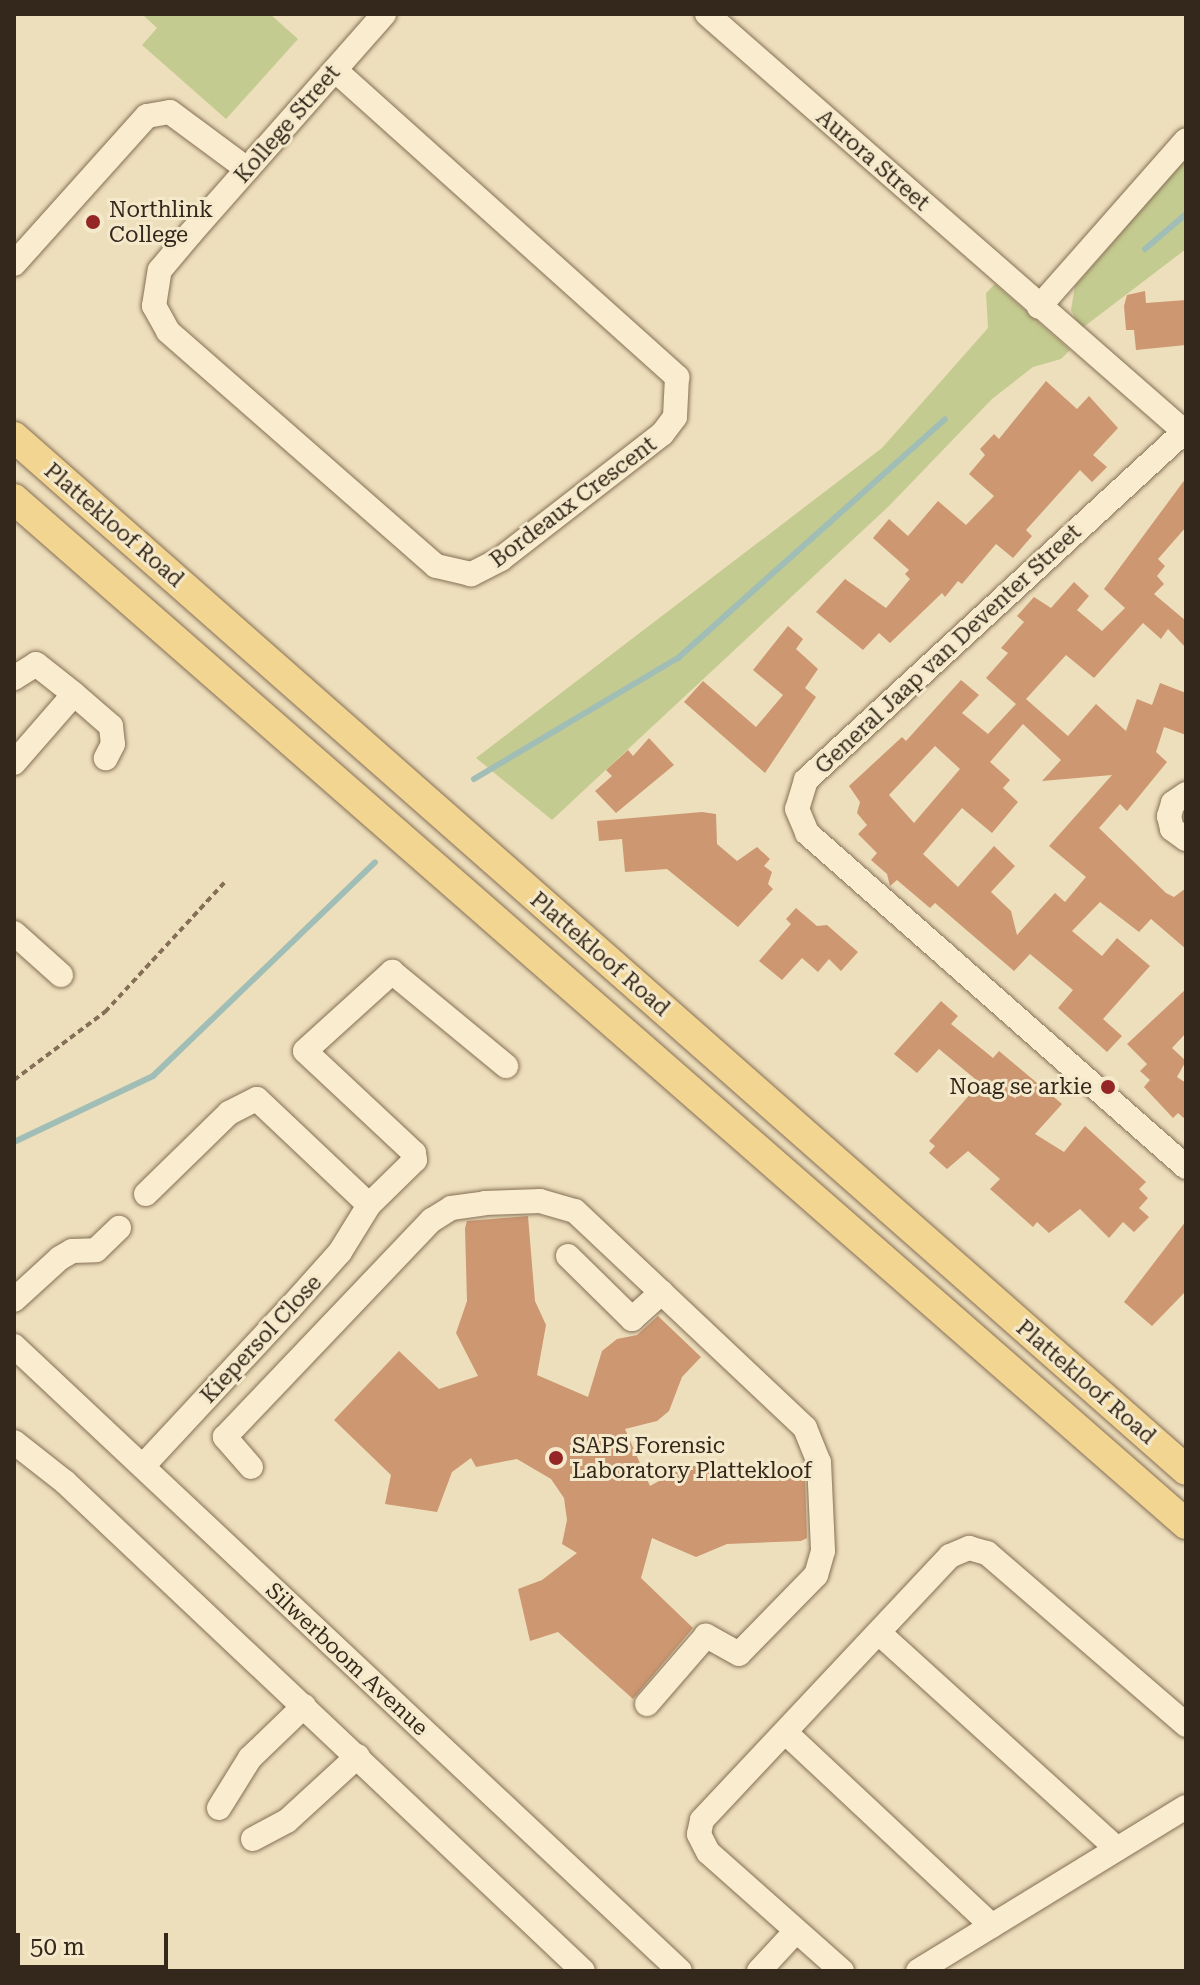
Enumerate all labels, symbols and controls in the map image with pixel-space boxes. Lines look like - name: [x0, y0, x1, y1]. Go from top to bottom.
- street label: Kollege Street: [229, 60, 345, 188]
- street label: Aurora Street: [811, 104, 935, 216]
- place label: Northlink College: [109, 196, 213, 248]
- marker: Northlink College: [84, 213, 102, 231]
- street label: Bordeaux Crescent: [485, 431, 661, 573]
- street label: Plattekloof Road: [39, 457, 189, 593]
- street label: General Jaap van Deventer Street: [810, 519, 1086, 779]
- street label: Plattekloof Road: [525, 886, 675, 1022]
- place label: Noag se arkie: [949, 1074, 1092, 1100]
- marker: Noag se arkie: [1099, 1078, 1117, 1096]
- street label: Kiepersol Close: [195, 1270, 327, 1408]
- street label: Plattekloof Road: [1011, 1314, 1161, 1450]
- place label: SAPS Forensic Laboratory Plattekloof: [572, 1432, 812, 1484]
- marker: SAPS Forensic Laboratory Plattekloof: [547, 1449, 565, 1467]
- street label: Silwerboom Avenue: [260, 1577, 434, 1741]
- scale bar: [20, 1917, 172, 1967]
- text: 50 m: [30, 1933, 85, 1961]

